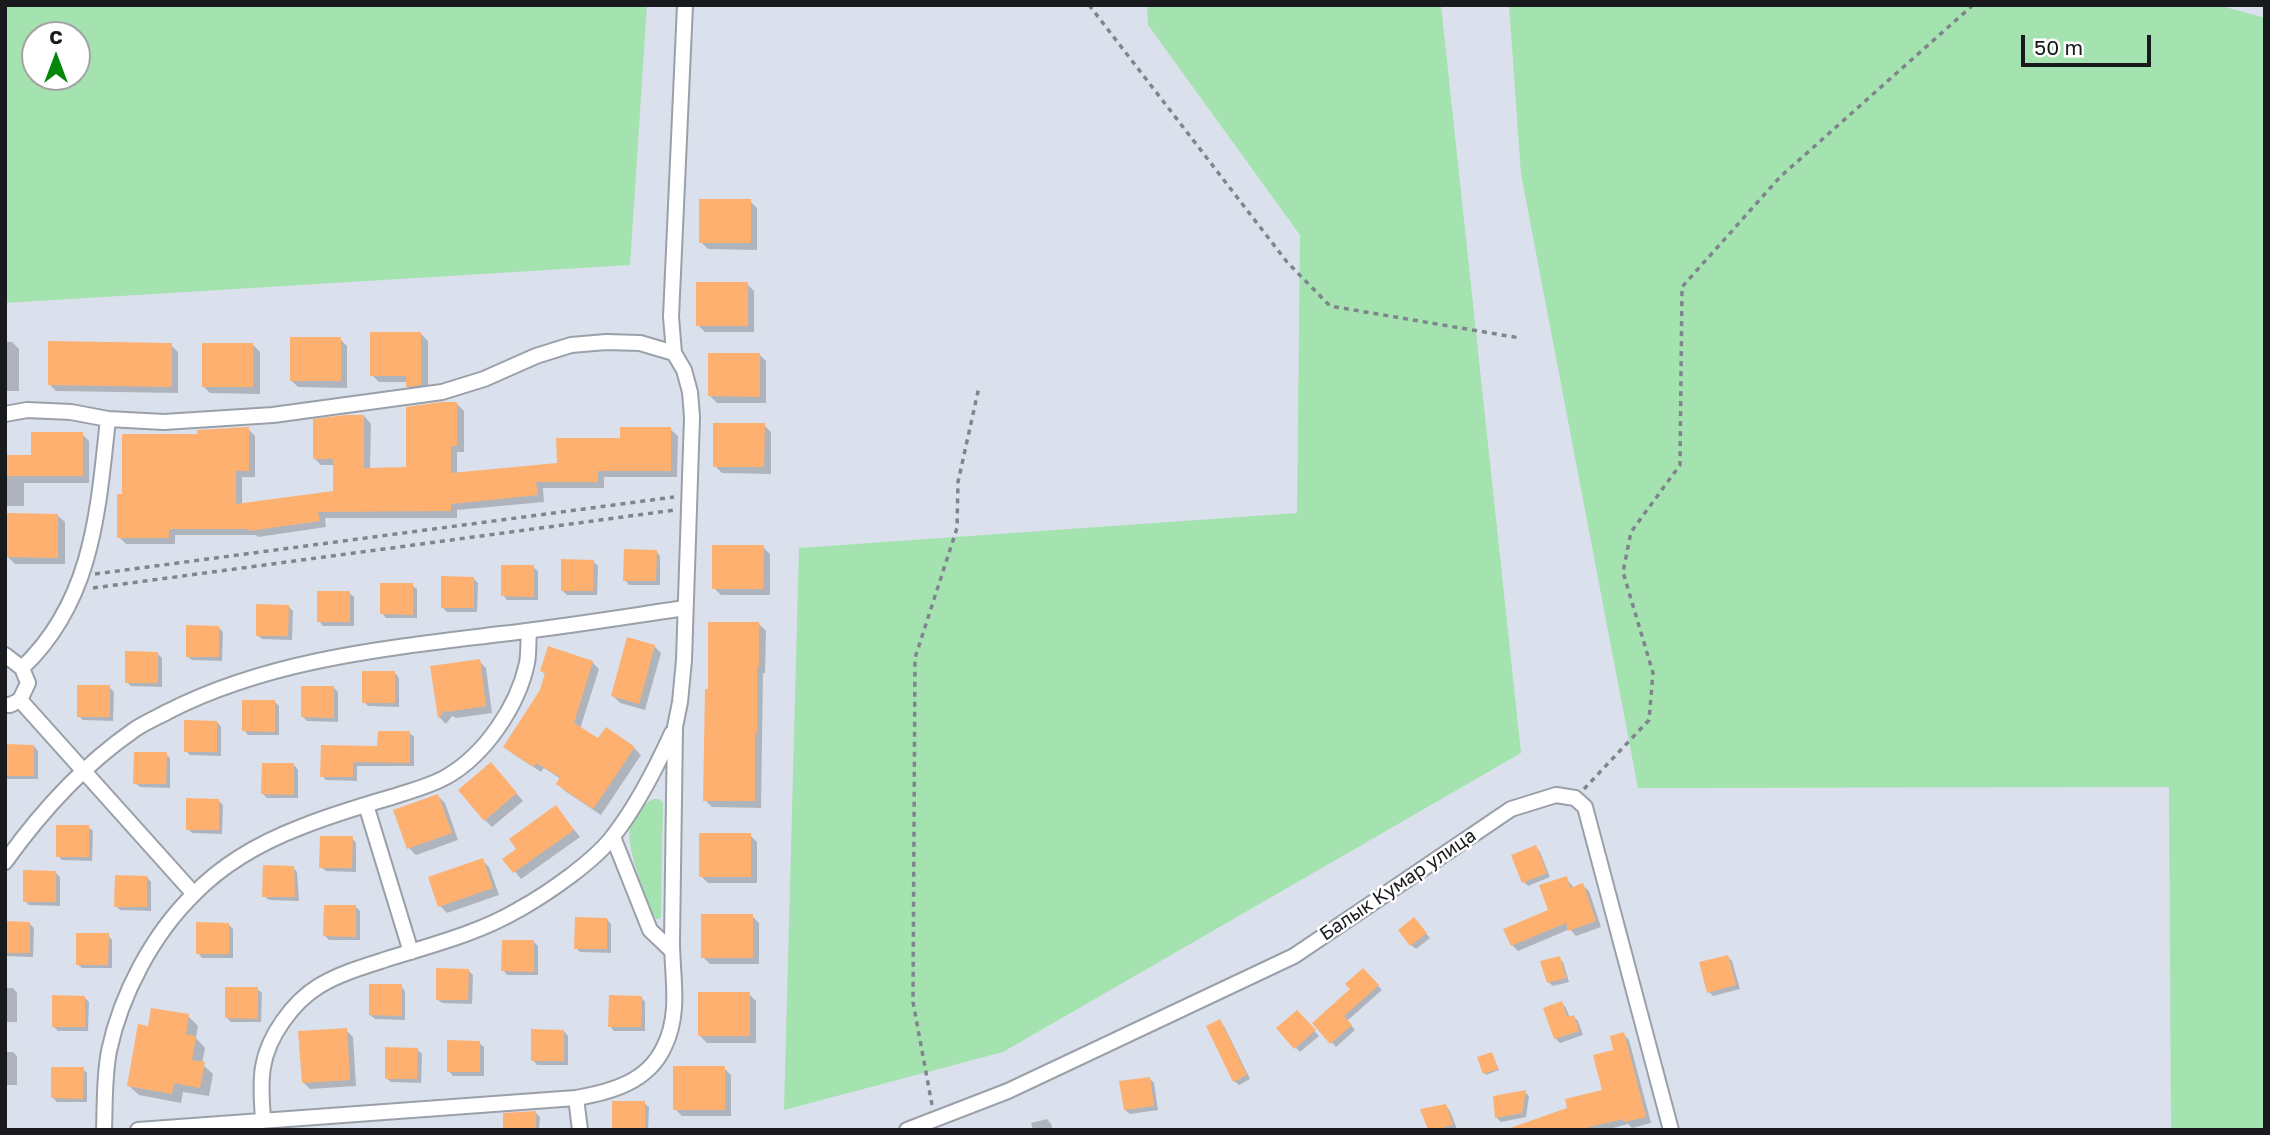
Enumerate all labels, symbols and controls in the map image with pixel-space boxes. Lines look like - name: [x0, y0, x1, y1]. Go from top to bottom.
- north arrow: [21, 21, 91, 91]
- scale bar: [2025, 21, 2154, 65]
- text: С: [49, 25, 63, 48]
- text: 50 m: [2034, 34, 2083, 60]
- street label: Балык Кумар улица: [1315, 824, 1481, 946]

